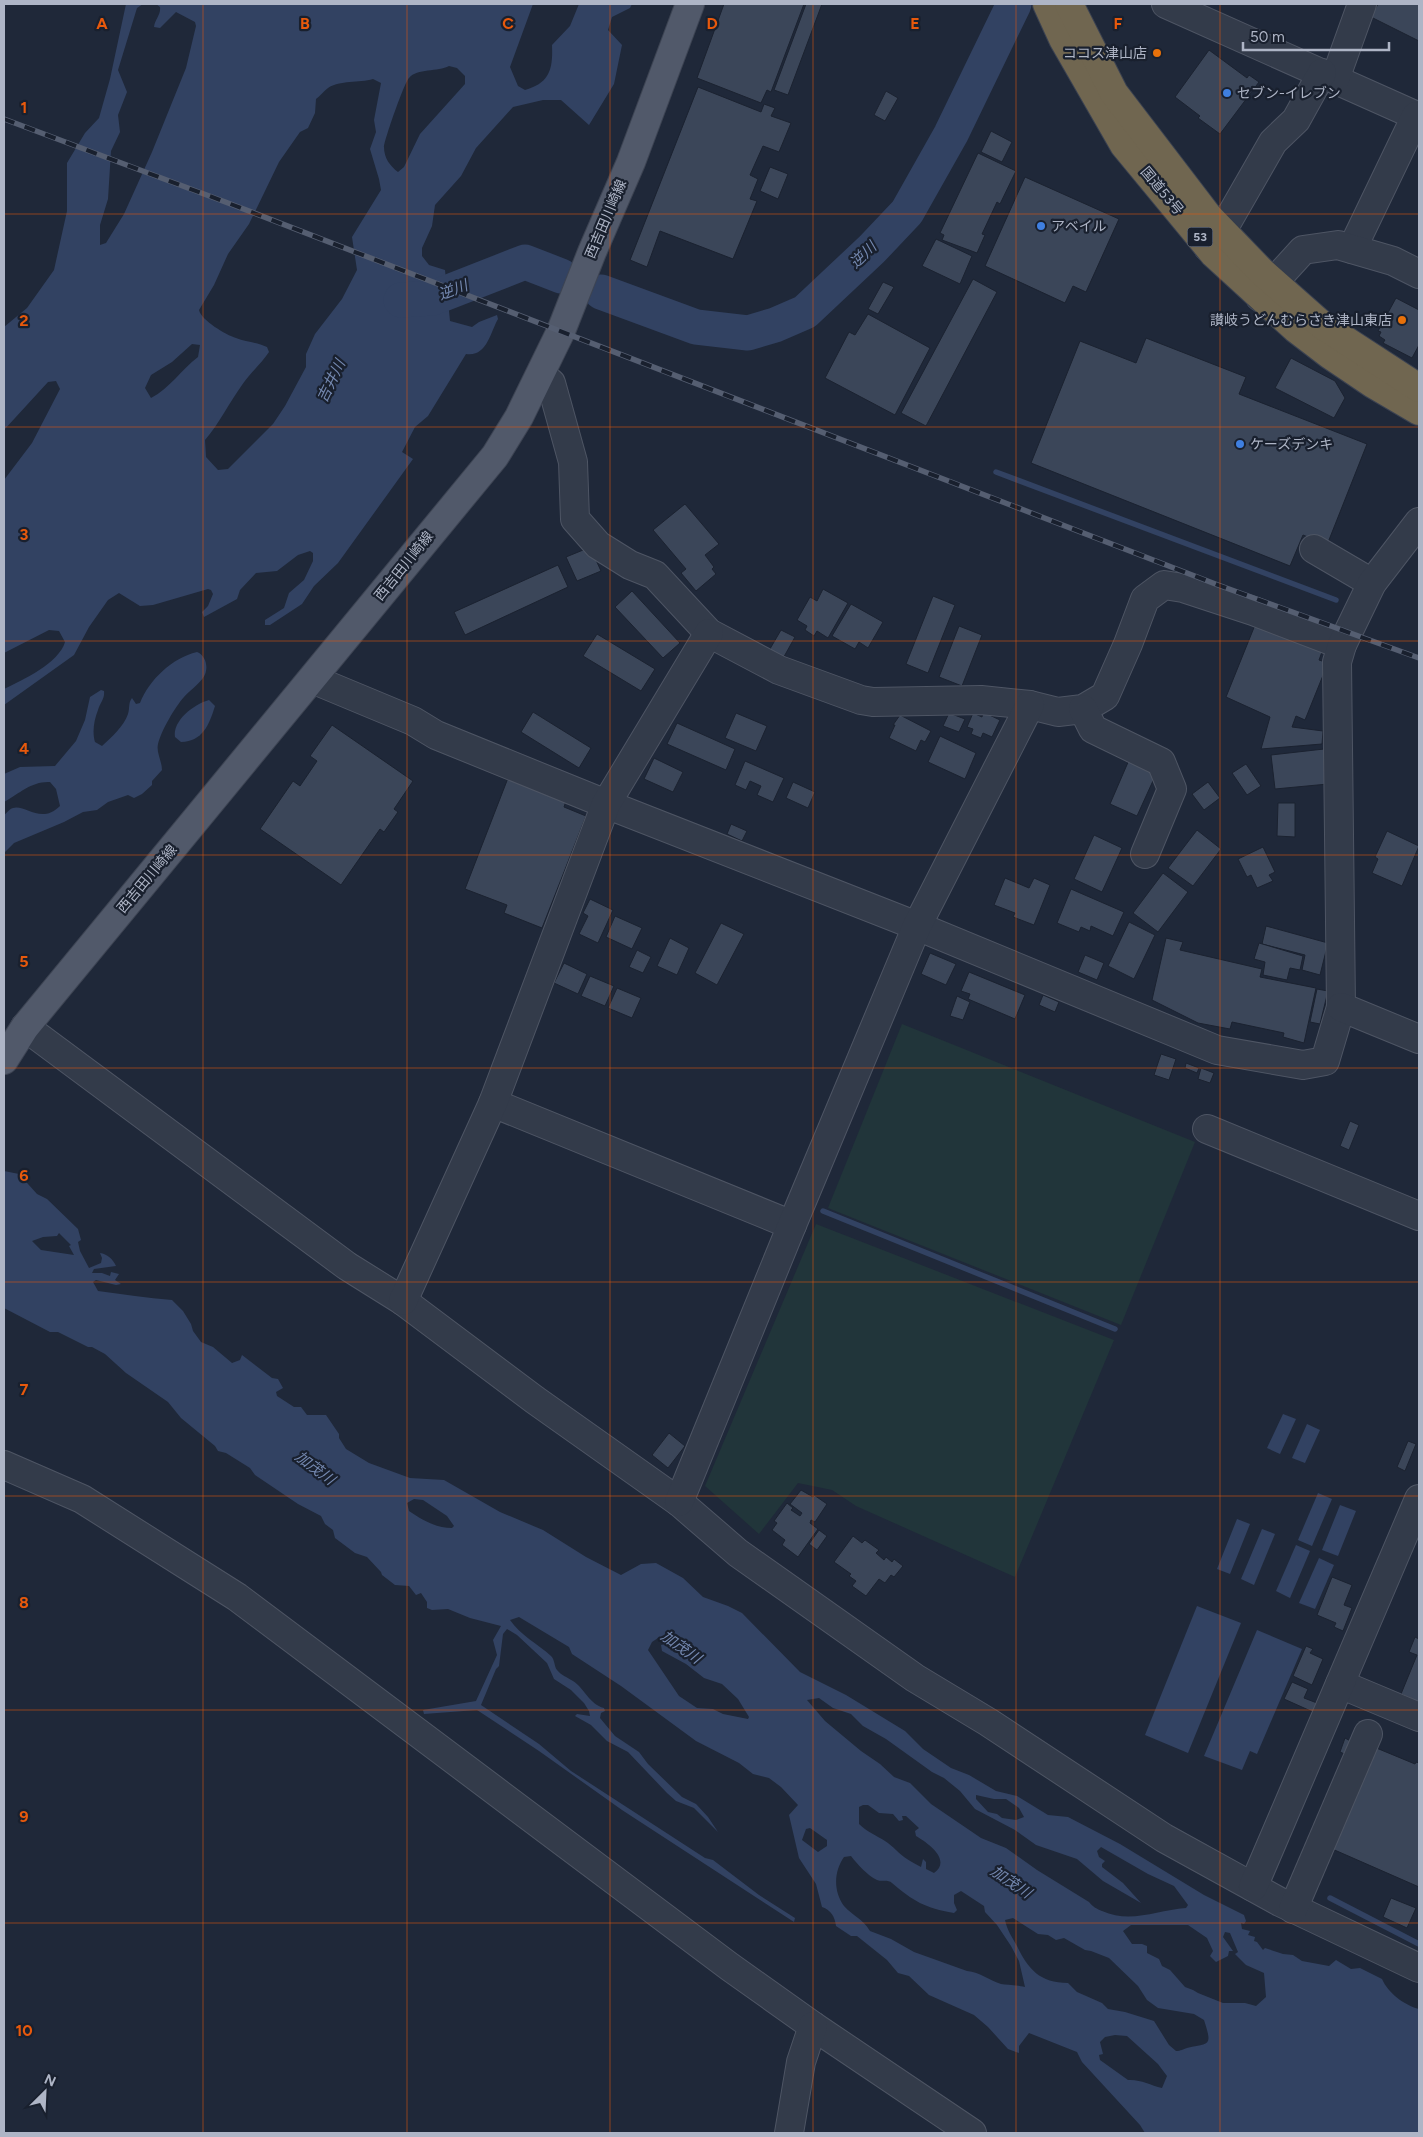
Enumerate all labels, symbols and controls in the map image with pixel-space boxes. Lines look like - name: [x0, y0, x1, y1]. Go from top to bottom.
- text: A: [96, 14, 108, 33]
- text: B: [300, 14, 310, 33]
- text: C: [502, 14, 514, 33]
- text: D: [706, 14, 718, 33]
- text: E: [910, 14, 920, 33]
- text: F: [1114, 14, 1123, 33]
- scale bar: [1243, 20, 1389, 52]
- text: 50 m: [1250, 28, 1285, 46]
- place label: ココス津山店: [1063, 45, 1147, 62]
- marker: ココス津山店: [1151, 47, 1163, 59]
- place label: セブン-イレブン: [1237, 85, 1341, 102]
- marker: セブン-イレブン: [1221, 87, 1233, 99]
- text: 1: [21, 98, 27, 117]
- street label: 国道53号: [1137, 163, 1187, 219]
- street label: 西吉田川崎線: [582, 177, 630, 261]
- place label: アベイル: [1051, 218, 1107, 235]
- marker: アベイル: [1035, 220, 1047, 232]
- road number: 53: [1188, 228, 1212, 246]
- water label: 逆川: [846, 237, 881, 272]
- water label: 逆川: [436, 276, 472, 304]
- text: 2: [19, 311, 29, 330]
- place label: 讃岐うどんむらさき津山東店: [1210, 312, 1392, 329]
- marker: 讃岐うどんむらさき津山東店: [1396, 314, 1408, 326]
- water label: 吉井川: [313, 355, 350, 405]
- place label: ケーズデンキ: [1250, 436, 1333, 453]
- marker: ケーズデンキ: [1234, 438, 1246, 450]
- text: 3: [20, 525, 29, 544]
- street label: 西吉田川崎線: [371, 528, 437, 604]
- text: 4: [19, 739, 29, 758]
- street label: 西吉田川崎線: [113, 841, 181, 917]
- text: 5: [19, 952, 29, 971]
- text: 6: [19, 1166, 29, 1185]
- text: 7: [20, 1380, 29, 1399]
- water label: 加茂川: [292, 1447, 340, 1490]
- text: 8: [19, 1593, 29, 1612]
- water label: 加茂川: [657, 1627, 706, 1668]
- text: 9: [19, 1807, 29, 1826]
- water label: 加茂川: [987, 1862, 1036, 1903]
- text: 10: [15, 2021, 33, 2040]
- north arrow: [20, 2067, 70, 2117]
- text: N: [42, 2071, 58, 2091]

